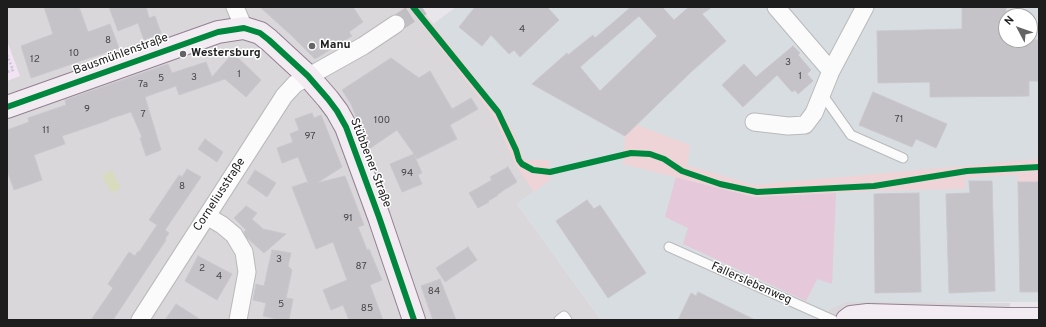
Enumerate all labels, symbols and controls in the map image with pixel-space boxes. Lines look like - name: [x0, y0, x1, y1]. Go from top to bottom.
- north arrow: [998, 8, 1038, 48]
- text: N: [1002, 13, 1018, 28]
- house number: 4: [519, 24, 525, 36]
- street label: Bausmühlenstraße: [71, 31, 171, 79]
- house number: 8: [105, 35, 111, 47]
- place label: Manu: [320, 39, 351, 53]
- marker: Manu: [307, 41, 317, 51]
- place label: Westersburg: [191, 47, 261, 61]
- house number: 10: [69, 48, 79, 60]
- marker: Westersburg: [178, 49, 188, 59]
- house number: 12: [30, 54, 40, 66]
- house number: 3: [785, 57, 791, 69]
- house number: 1: [237, 69, 241, 81]
- house number: 1: [798, 71, 802, 83]
- house number: 3: [191, 72, 197, 84]
- house number: 5: [158, 73, 164, 85]
- house number: 7a: [138, 79, 148, 91]
- house number: 9: [84, 104, 90, 116]
- house number: 7: [140, 109, 146, 121]
- house number: 71: [894, 114, 904, 126]
- house number: 100: [374, 115, 390, 127]
- street label: Stübbener Straße: [346, 116, 394, 210]
- house number: 11: [42, 125, 50, 137]
- house number: 97: [305, 131, 315, 143]
- street label: Corneliusstraße: [191, 156, 249, 234]
- house number: 94: [401, 168, 413, 180]
- house number: 8: [179, 181, 185, 193]
- house number: 91: [343, 213, 353, 225]
- house number: 3: [276, 254, 282, 266]
- street label: Fallerslebenweg: [708, 260, 794, 308]
- house number: 87: [355, 261, 367, 273]
- house number: 2: [199, 263, 205, 275]
- house number: 4: [216, 271, 222, 283]
- house number: 84: [428, 286, 440, 298]
- house number: 5: [278, 299, 284, 311]
- house number: 85: [361, 303, 373, 315]

